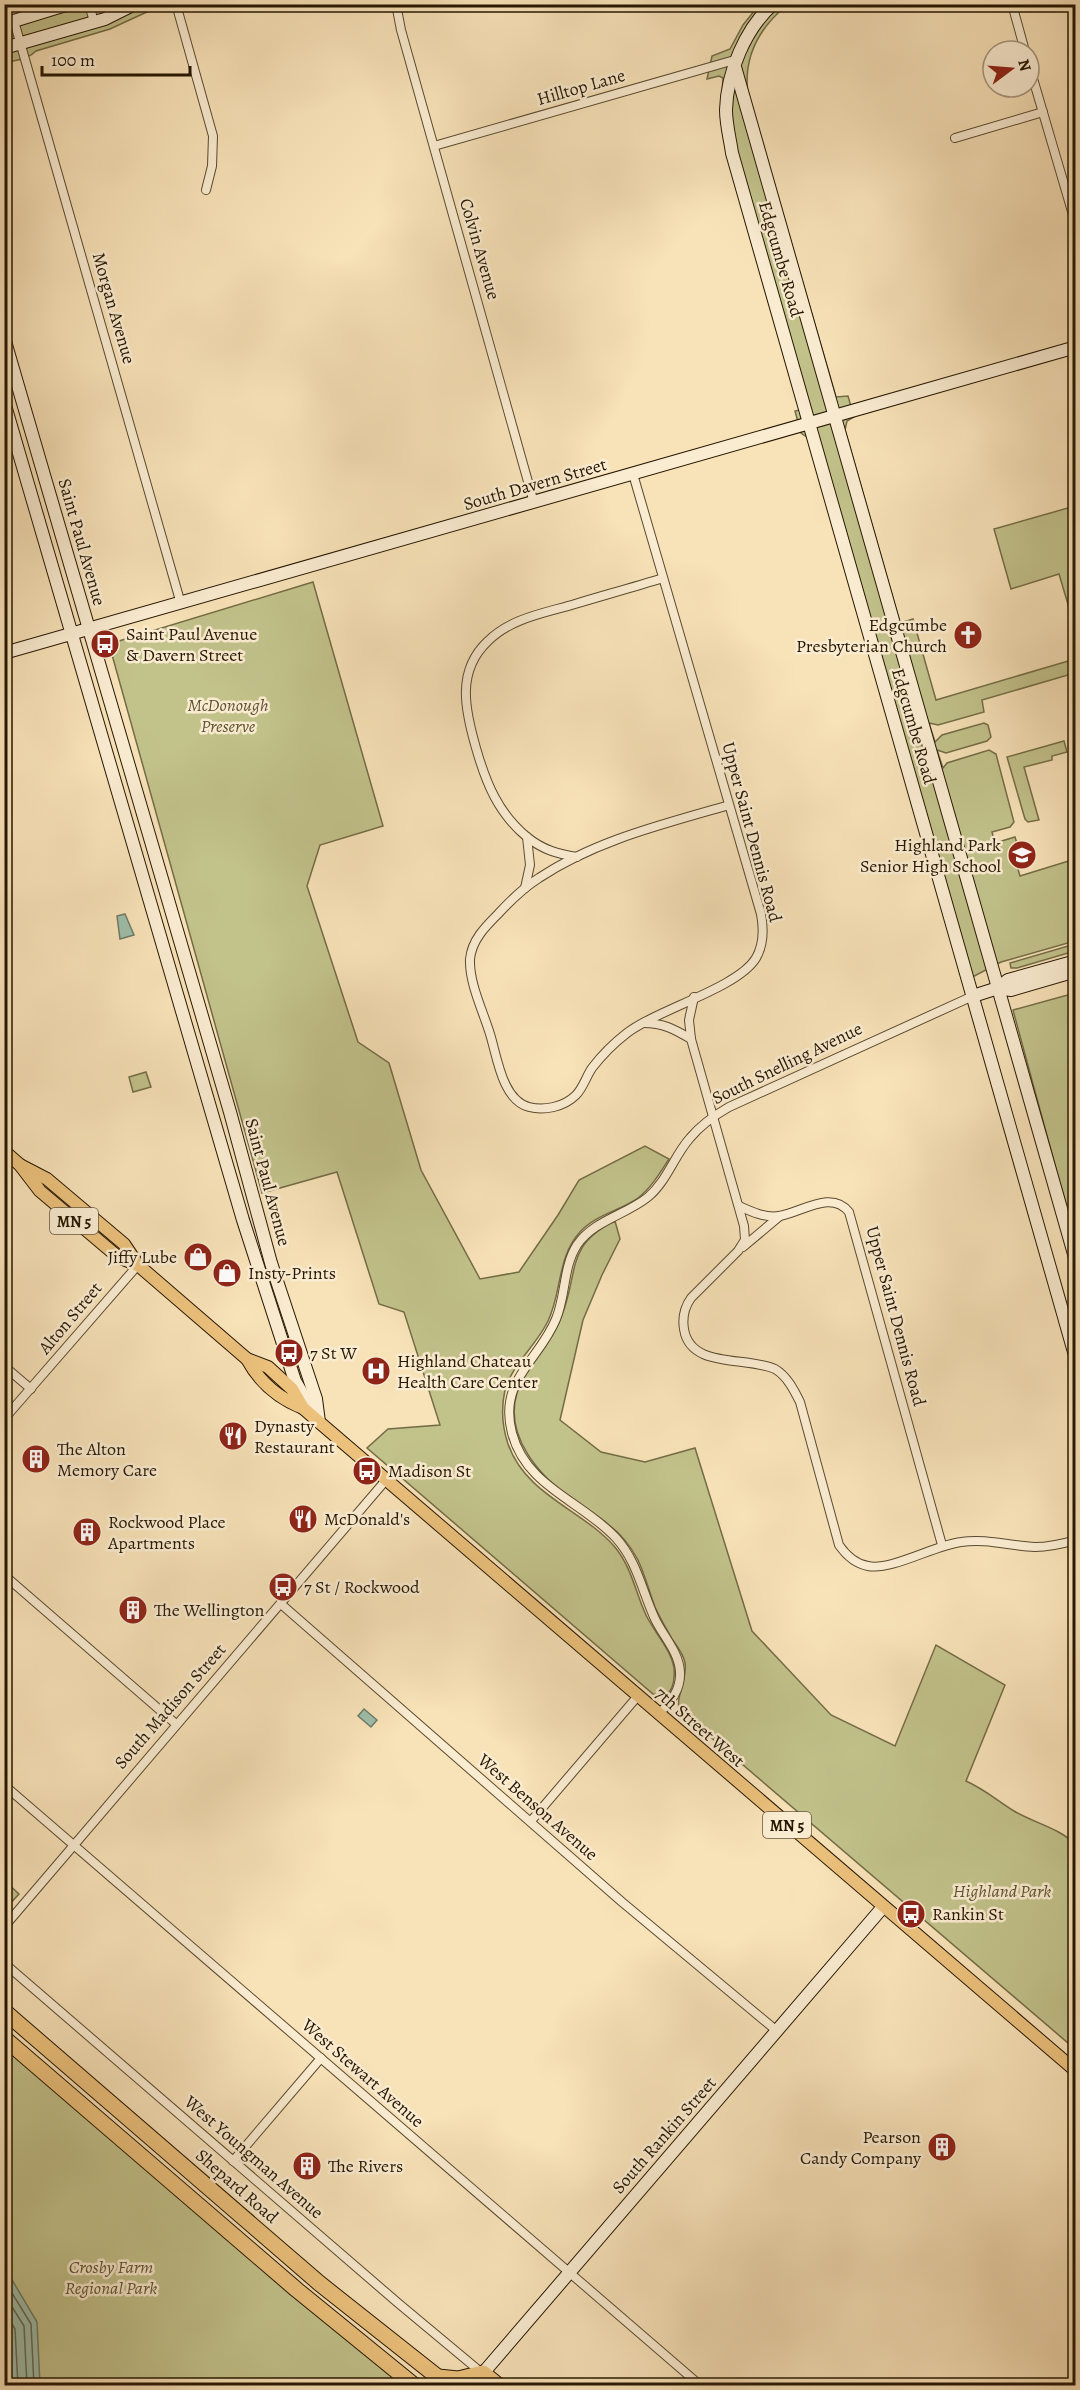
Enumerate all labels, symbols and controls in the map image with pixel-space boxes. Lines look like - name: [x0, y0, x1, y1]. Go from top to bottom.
- scale bar: [42, 39, 190, 77]
- north arrow: [981, 39, 1041, 99]
- text: 100 m: [51, 48, 95, 72]
- text: N: [1012, 57, 1037, 74]
- street label: Hilltop Lane: [534, 63, 628, 111]
- street label: Colvin Avenue: [454, 196, 506, 302]
- street label: Edgcumbe Road: [753, 198, 809, 320]
- street label: Morgan Avenue: [87, 249, 141, 367]
- street label: South Davern Street: [461, 452, 610, 516]
- street label: Saint Paul Avenue: [52, 476, 112, 608]
- place label: Edgcumbe Presbyterian Church: [796, 613, 947, 658]
- church icon: Edgcumbe Presbyterian Church: [952, 619, 984, 651]
- place label: Saint Paul Avenue & Davern Street: [126, 622, 257, 667]
- bus stop icon: Saint Paul Avenue & Davern Street: [89, 628, 121, 660]
- street label: Edgcumbe Road: [886, 665, 942, 787]
- park label: McDonough Preserve: [187, 693, 269, 738]
- street label: Upper Saint Dennis Road: [716, 739, 788, 925]
- place label: Highland Park Senior High School: [860, 833, 1002, 878]
- school or university icon: Highland Park Senior High School: [1006, 839, 1038, 871]
- street label: South Snelling Avenue: [708, 1016, 866, 1110]
- street label: Saint Paul Avenue: [239, 1115, 297, 1249]
- road number: MN 5: [50, 1208, 98, 1234]
- street label: Upper Saint Dennis Road: [860, 1223, 932, 1409]
- shop icon: Jiffy Lube: [182, 1241, 214, 1273]
- place label: Jiffy Lube: [107, 1245, 177, 1269]
- shop icon: Insty-Prints: [211, 1257, 243, 1289]
- place label: Insty-Prints: [248, 1261, 336, 1285]
- street label: Alton Street: [32, 1277, 107, 1360]
- bus stop icon: 7 St W: [273, 1337, 305, 1369]
- place label: 7 St W: [310, 1341, 357, 1365]
- place label: Highland Chateau Health Care Center: [397, 1349, 538, 1394]
- hospital icon: Highland Chateau Health Care Center: [360, 1355, 392, 1387]
- place label: Dynasty Restaurant: [254, 1414, 335, 1459]
- restaurant icon: Dynasty Restaurant: [217, 1420, 249, 1452]
- place label: The Alton Memory Care: [57, 1437, 157, 1482]
- building icon: The Alton Memory Care: [20, 1443, 52, 1475]
- bus stop icon: Madison St: [351, 1455, 383, 1487]
- place label: Madison St: [388, 1459, 471, 1483]
- restaurant icon: McDonald's: [287, 1503, 319, 1535]
- place label: McDonald's: [324, 1507, 410, 1531]
- place label: Rockwood Place Apartments: [107, 1510, 226, 1555]
- building icon: Rockwood Place Apartments: [71, 1516, 103, 1548]
- bus stop icon: 7 St / Rockwood: [267, 1571, 299, 1603]
- place label: 7 St / Rockwood: [304, 1575, 420, 1599]
- building icon: The Wellington: [117, 1594, 149, 1626]
- place label: The Wellington: [154, 1598, 265, 1622]
- street label: South Madison Street: [109, 1638, 231, 1774]
- street label: 7th Street West: [650, 1681, 750, 1773]
- street label: West Benson Avenue: [472, 1747, 603, 1866]
- road number: MN 5: [763, 1812, 811, 1838]
- park label: Highland Park: [953, 1879, 1051, 1903]
- bus stop icon: Rankin St: [895, 1898, 927, 1930]
- place label: Rankin St: [932, 1902, 1004, 1926]
- street label: West Stewart Avenue: [296, 2013, 429, 2133]
- street label: South Rankin Street: [607, 2071, 722, 2199]
- street label: West Youngman Avenue: [179, 2089, 329, 2224]
- place label: Pearson Candy Company: [800, 2125, 922, 2170]
- building icon: Pearson Candy Company: [926, 2131, 958, 2163]
- street label: Shepard Road: [191, 2143, 284, 2229]
- building icon: The Rivers: [291, 2150, 323, 2182]
- place label: The Rivers: [328, 2154, 403, 2178]
- park label: Crosby Farm Regional Park: [65, 2255, 157, 2300]

